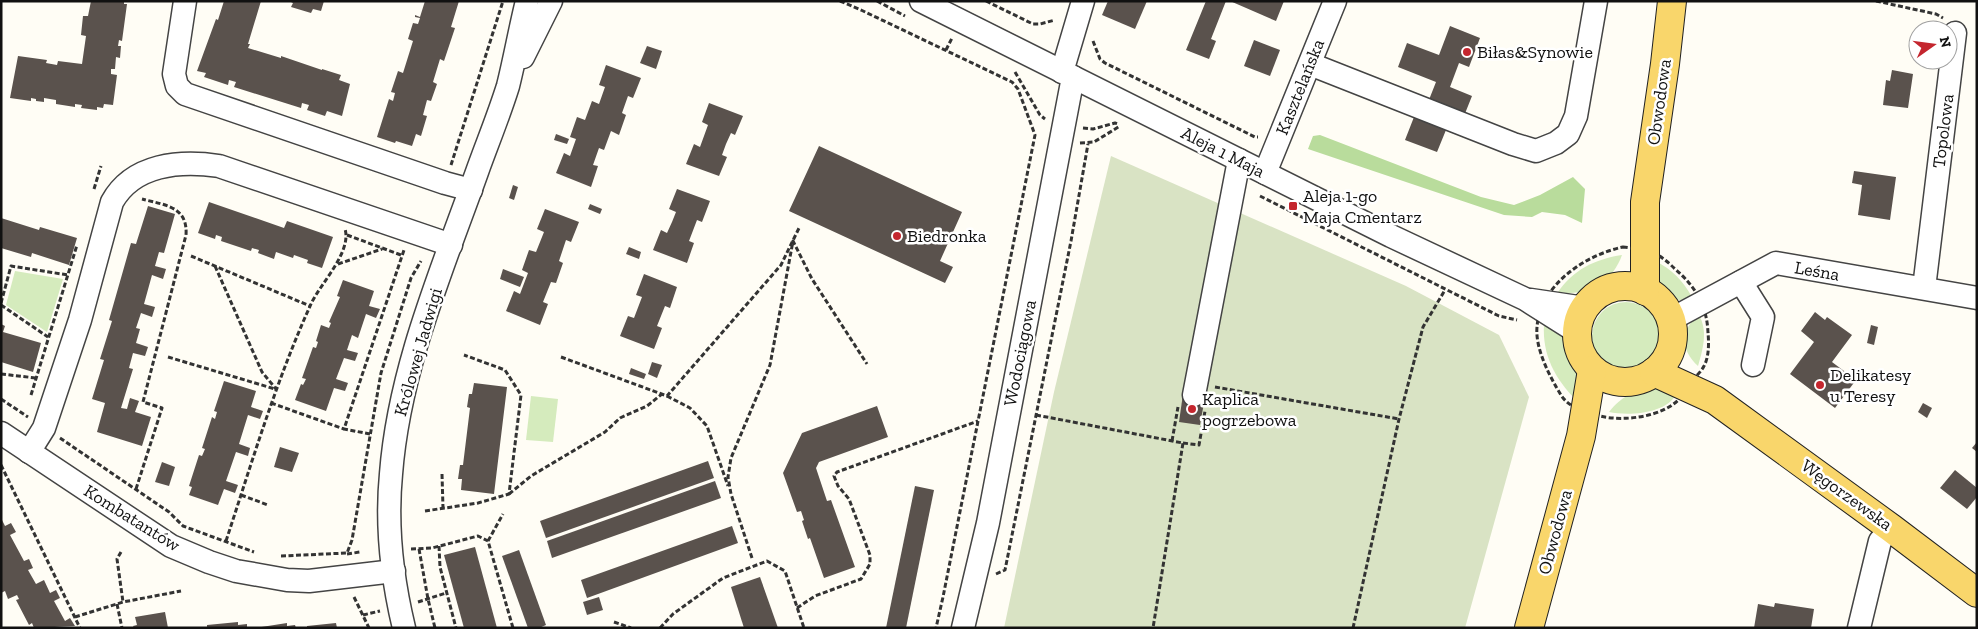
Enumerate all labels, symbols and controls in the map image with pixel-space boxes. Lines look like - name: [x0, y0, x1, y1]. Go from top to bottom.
- north arrow: [1908, 20, 1958, 70]
- text: N: [1936, 35, 1955, 50]
- street label: Kasztelańska: [1271, 36, 1329, 138]
- place label: Biłas&Synowie: [1477, 41, 1593, 63]
- marker: Biłas&Synowie: [1461, 46, 1473, 58]
- street label: Obwodowa: [1642, 57, 1676, 146]
- street label: Topolowa: [1928, 92, 1959, 169]
- street label: Aleja 1 Maja: [1178, 122, 1269, 183]
- place label: Aleja 1-go Maja Cmentarz: [1303, 185, 1422, 228]
- marker: Aleja 1-go Maja Cmentarz: [1287, 200, 1299, 212]
- place label: Biedronka: [907, 225, 987, 247]
- marker: Biedronka: [891, 230, 903, 242]
- street label: Leśna: [1793, 256, 1841, 286]
- street label: Królowej Jadwigi: [389, 285, 447, 419]
- street label: Wodociągowa: [999, 298, 1041, 408]
- place label: Delikatesy u Teresy: [1830, 364, 1912, 407]
- marker: Delikatesy u Teresy: [1814, 379, 1826, 391]
- place label: Kaplica pogrzebowa: [1202, 388, 1297, 431]
- marker: Kaplica pogrzebowa: [1186, 403, 1198, 415]
- street label: Węgorzewska: [1797, 455, 1897, 536]
- street label: Kombatantów: [80, 480, 184, 556]
- street label: Obwodowa: [1533, 487, 1577, 577]

